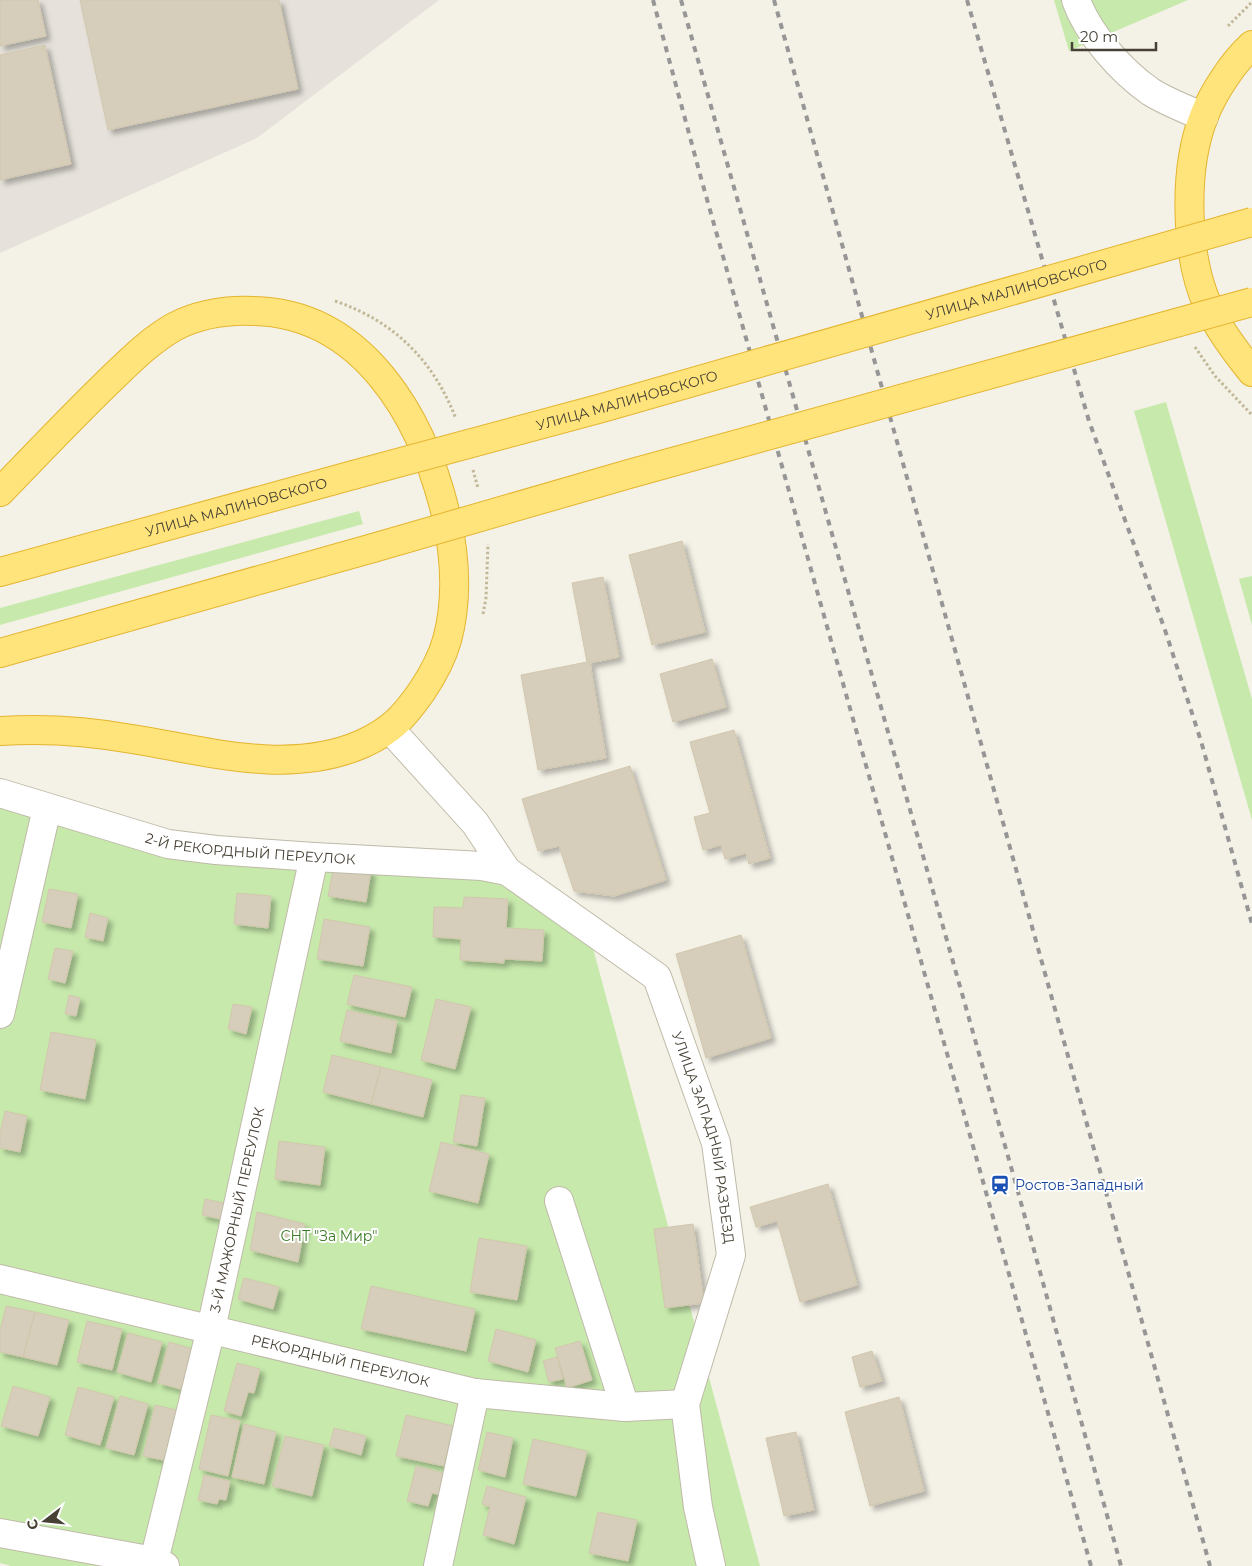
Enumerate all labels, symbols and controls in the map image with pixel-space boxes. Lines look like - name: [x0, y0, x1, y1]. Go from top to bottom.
- scale bar: [1072, 20, 1156, 52]
- text: 20 m: [1080, 27, 1118, 46]
- street label: УЛИЦА МАЛИНОВСКОГО: [924, 255, 1109, 324]
- street label: УЛИЦА МАЛИНОВСКОГО: [534, 366, 720, 434]
- street label: УЛИЦА МАЛИНОВСКОГО: [143, 473, 329, 541]
- street label: 2-Й РЕКОРДНЫЙ ПЕРЕУЛОК: [143, 829, 356, 868]
- street label: УЛИЦА ЗАПАДНЫЙ РАЗЪЕЗД: [668, 1029, 738, 1245]
- street label: 3-Й МАЖОРНЫЙ ПЕРЕУЛОК: [206, 1105, 268, 1314]
- station icon: Ростов-Западный: [989, 1174, 1011, 1196]
- place label: Ростов-Западный: [1015, 1176, 1144, 1194]
- park label: СНТ "За Мир": [281, 1227, 377, 1245]
- street label: РЕКОРДНЫЙ ПЕРЕУЛОК: [249, 1331, 432, 1391]
- north arrow: [20, 1496, 70, 1546]
- text: С: [22, 1517, 43, 1532]

